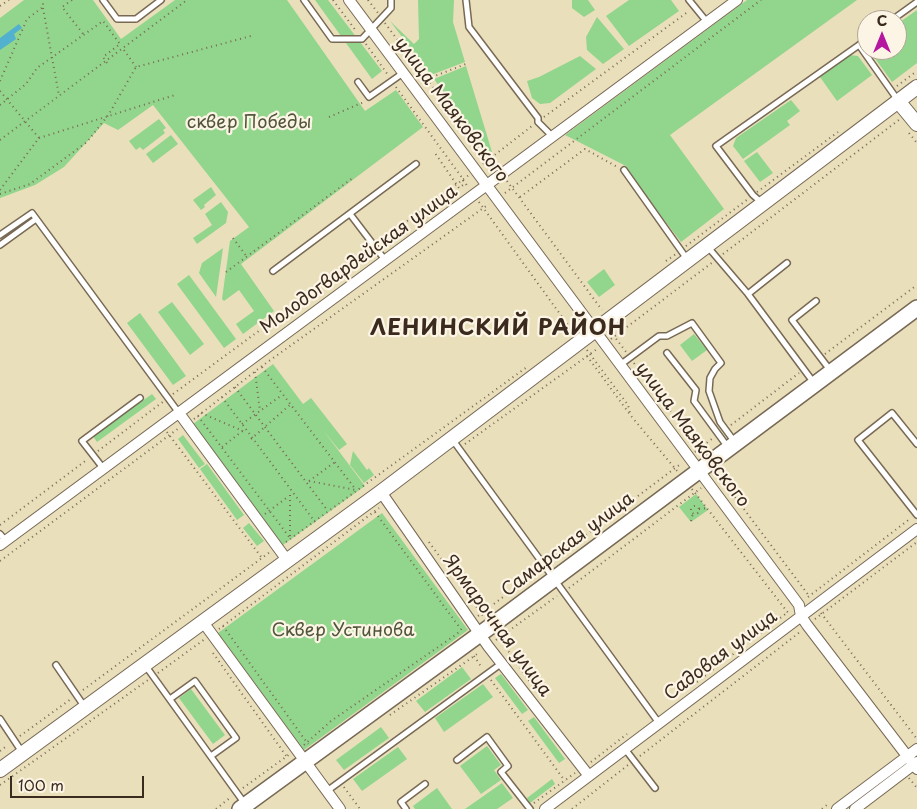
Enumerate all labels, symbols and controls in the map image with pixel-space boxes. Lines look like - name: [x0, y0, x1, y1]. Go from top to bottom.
- north arrow: [857, 10, 907, 60]
- text: С: [877, 10, 887, 31]
- street label: улица Маяковского: [389, 33, 513, 187]
- park label: сквер Победы: [187, 112, 311, 134]
- street label: Молодогвардейская улица: [256, 181, 462, 339]
- district label: ЛЕНИНСКИЙ РАЙОН: [368, 316, 628, 342]
- street label: улица Маяковского: [630, 358, 754, 512]
- street label: Самарская улица: [497, 488, 639, 602]
- street label: Ярмарочная улица: [438, 551, 556, 701]
- street label: Садовая улица: [660, 606, 782, 706]
- park label: Сквер Устинова: [271, 620, 415, 642]
- scale bar: [12, 766, 146, 798]
- text: 100 m: [18, 773, 64, 796]

